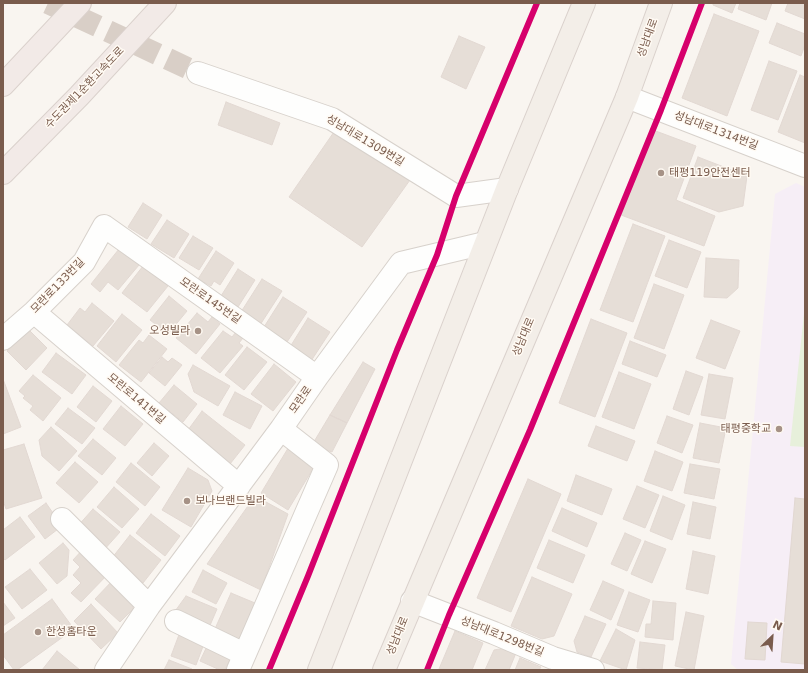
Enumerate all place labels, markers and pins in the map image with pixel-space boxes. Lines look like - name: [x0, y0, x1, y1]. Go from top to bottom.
- place label: 태평119안전센터: [669, 166, 751, 180]
- marker: 태평119안전센터: [656, 168, 666, 178]
- place label: 오성빌라: [150, 324, 190, 338]
- marker: 오성빌라: [193, 326, 203, 336]
- place label: 태평중학교: [720, 422, 771, 436]
- marker: 태평중학교: [774, 424, 784, 434]
- place label: 보나브랜드빌라: [195, 494, 266, 508]
- marker: 보나브랜드빌라: [182, 496, 192, 506]
- place label: 한성홈타운: [46, 625, 97, 639]
- marker: 한성홈타운: [33, 627, 43, 637]

